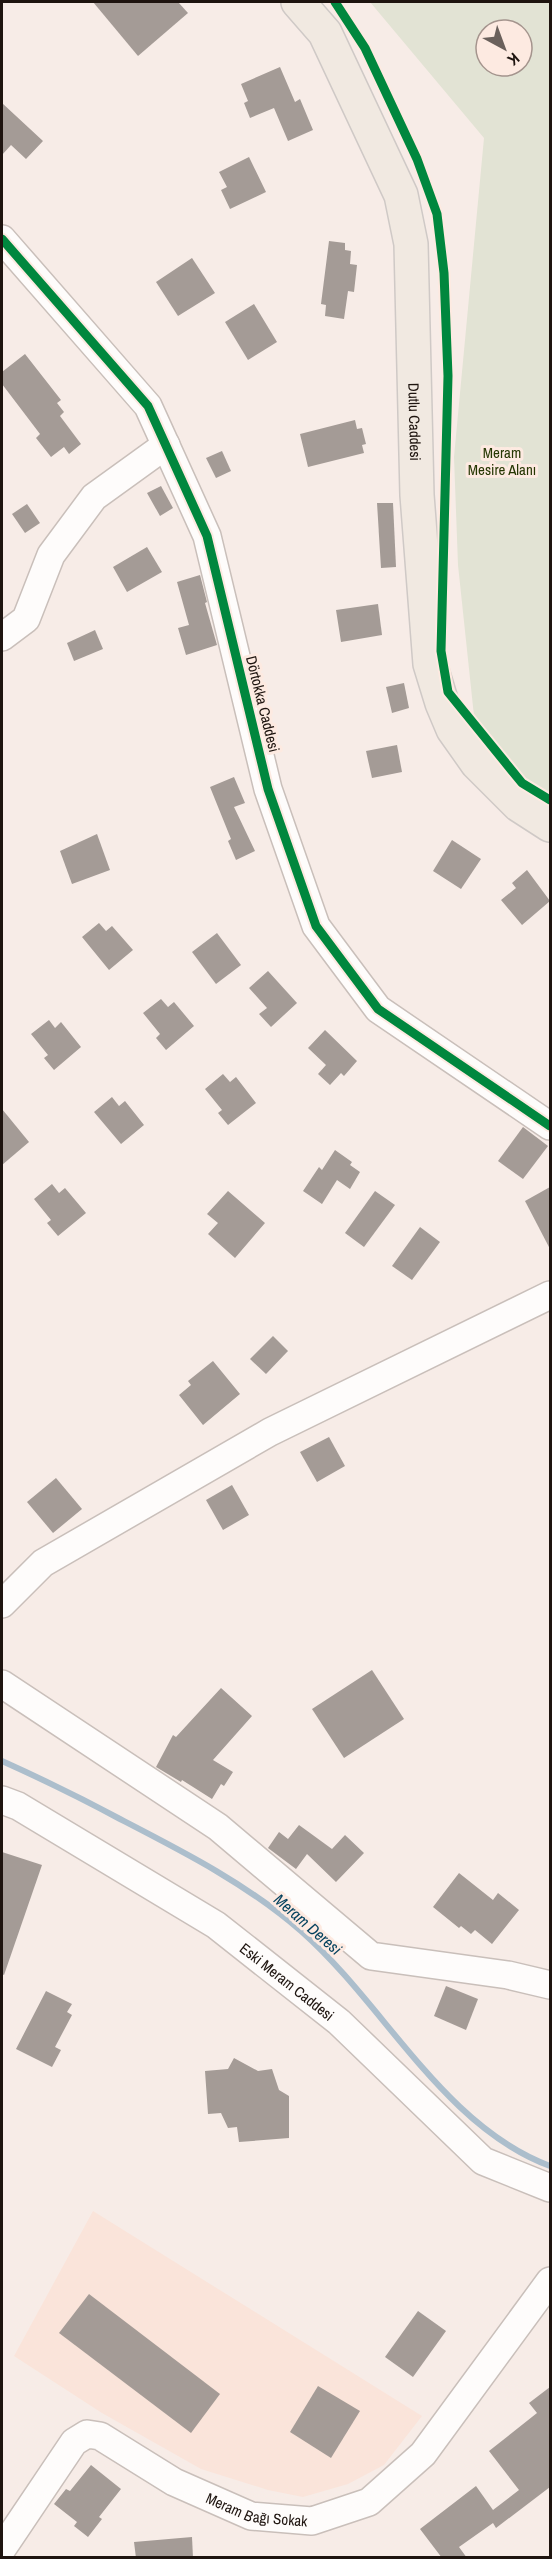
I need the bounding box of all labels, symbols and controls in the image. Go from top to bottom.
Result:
north arrow [474,18,534,78]
text: K [503,48,525,71]
street label: Dutlu Caddesi [404,383,427,461]
park label: Meram Mesire Alanı [468,442,536,480]
street label: Dörtokka Caddesi [241,654,285,754]
water label: Meram Deresi [269,1888,347,1960]
street label: Eski Meram Caddesi [236,1937,339,2025]
street label: Meram Bağı Sokak [203,2487,309,2531]

